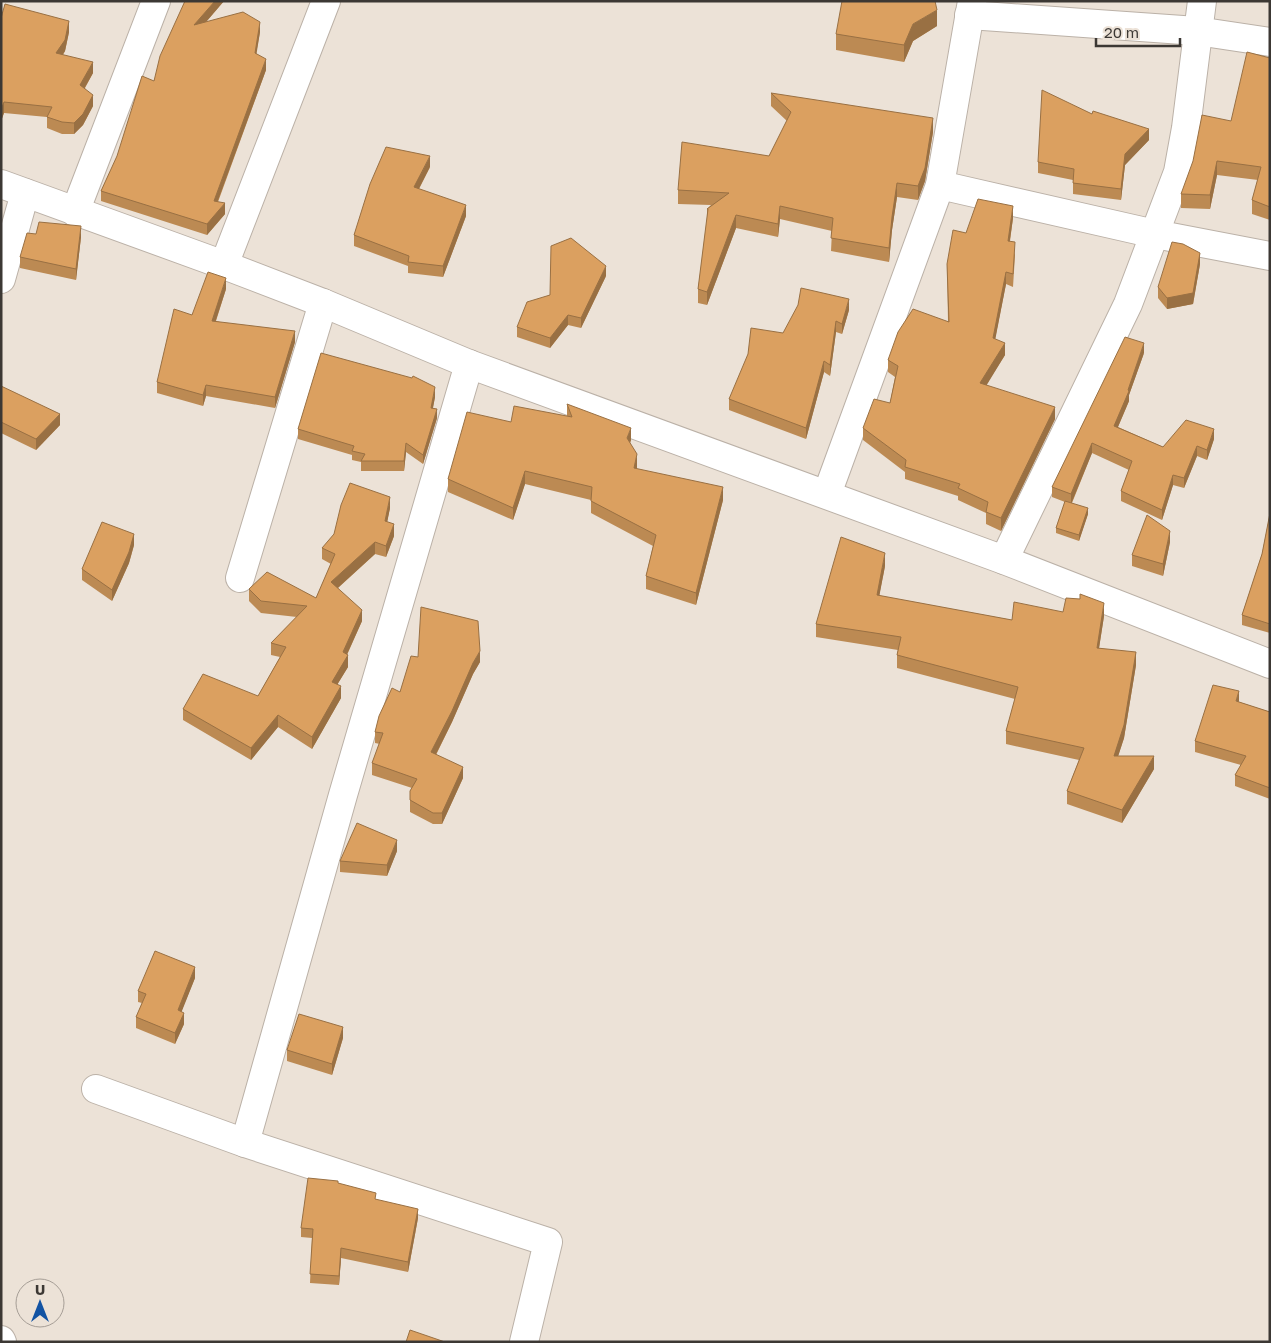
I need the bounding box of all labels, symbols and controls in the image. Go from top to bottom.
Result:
scale bar [1096,15,1180,47]
text: 20 m [1104,23,1139,41]
north arrow [15,1278,65,1328]
text: U [35,1281,45,1298]

